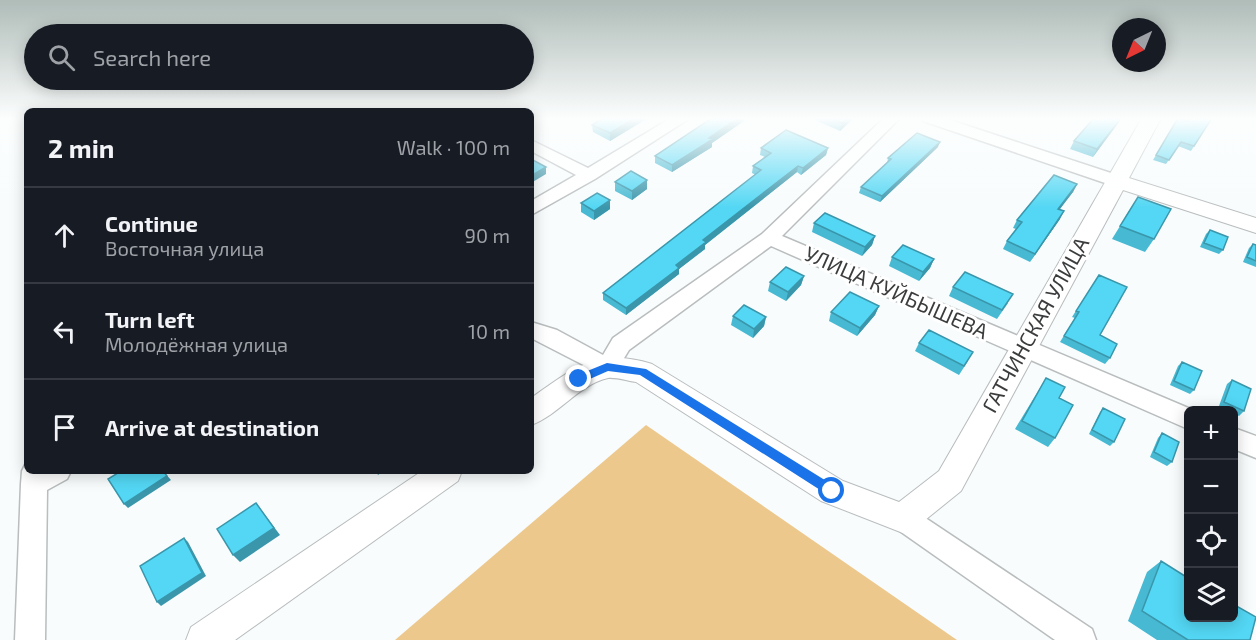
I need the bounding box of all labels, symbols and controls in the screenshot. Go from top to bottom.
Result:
north arrow [1112,18,1166,72]
search box [24,24,534,90]
icon: search [45,41,78,74]
text: Search here [93,44,211,70]
text: 2 min [48,132,114,163]
text: Walk · 100 m [397,135,510,159]
text: Continue [105,210,198,236]
icon: ahead [48,219,81,252]
text: 90 m [465,223,510,247]
street label: ГАТЧИНСКАЯ УЛИЦА [976,232,1093,416]
text: Восточная улица [105,236,264,260]
street label: УЛИЦА КУЙБЫШЕВА [801,240,992,343]
text: Turn left [105,306,194,332]
icon: left [48,315,81,348]
text: 10 m [468,319,510,343]
text: Молодёжная улица [105,332,288,356]
route end [565,365,591,391]
map controls [1184,406,1238,622]
button: + [1184,406,1238,460]
icon: arrive [48,411,81,444]
text: Arrive at destination [105,414,319,440]
button: − [1184,460,1238,514]
route start [818,477,844,503]
button: locate [1184,514,1238,568]
button: layers [1184,568,1238,622]

